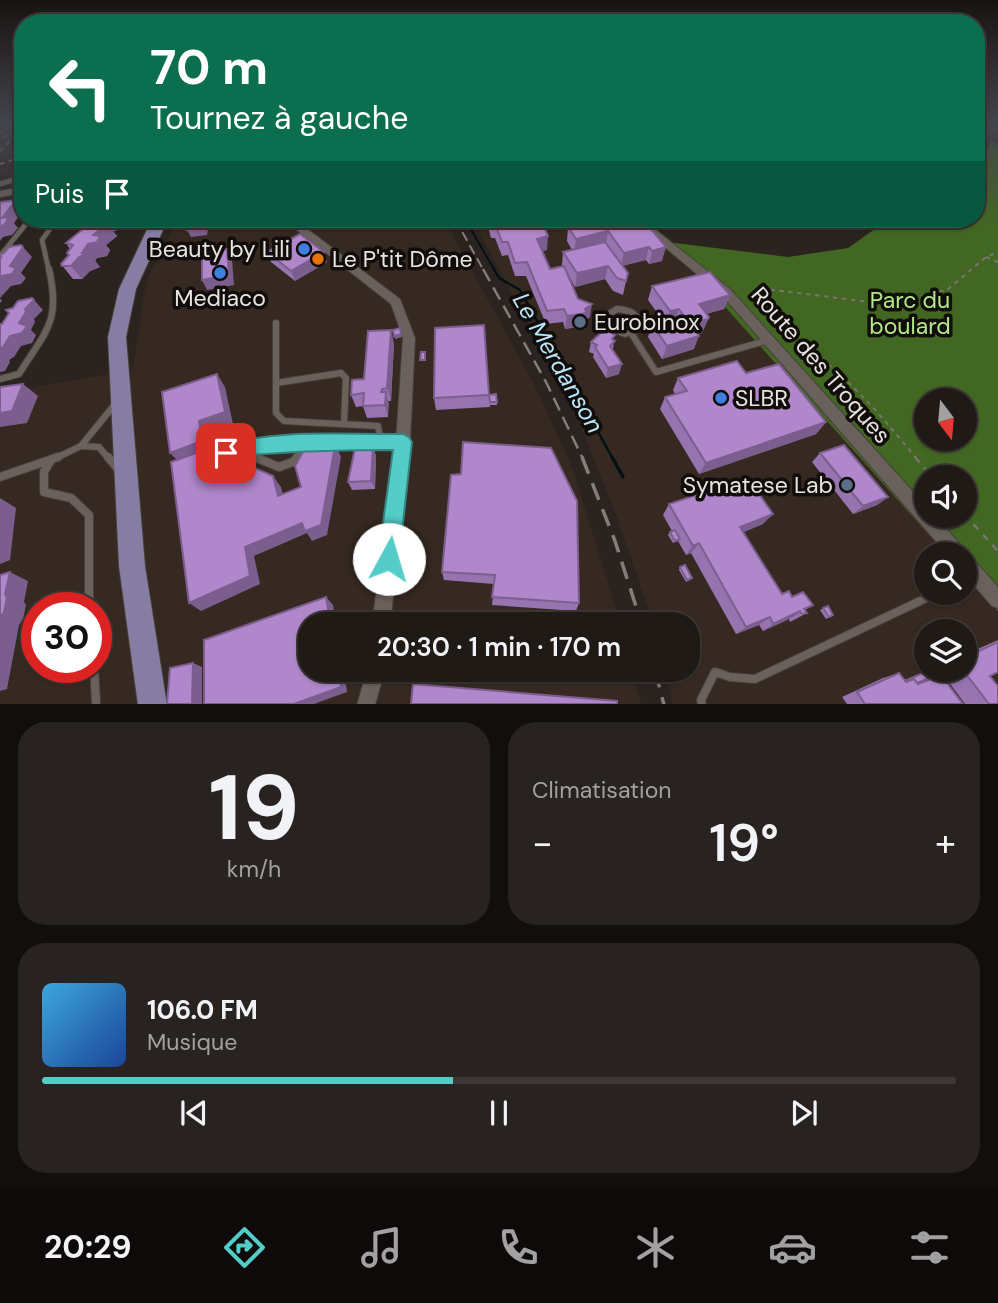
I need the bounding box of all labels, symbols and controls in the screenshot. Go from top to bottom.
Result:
text: 70 m [150,35,268,99]
icon: left [35,42,126,133]
text: Tournez à gauche [150,97,408,139]
icon: arrive [98,175,136,213]
text: Puis [35,177,84,211]
place label: Beauty by Lili [149,234,290,264]
marker: Beauty by Lili [296,241,312,257]
place label: Le P'tit Dôme [332,244,473,274]
marker: Le P'tit Dôme [310,251,326,267]
marker: Mediaco [212,265,228,281]
street label: Route des Troques [745,280,897,450]
place label: Mediaco [174,283,266,313]
park label: Parc du boulard [869,285,951,341]
water label: Le Merdanson [506,287,611,438]
place label: Eurobinox [594,307,700,337]
marker: Eurobinox [572,314,588,330]
place label: SLBR [735,383,788,413]
north arrow [914,388,976,452]
map controls [914,388,977,682]
marker: SLBR [713,390,729,406]
pin [196,423,256,483]
icon: arrive [207,434,245,472]
button: sound [914,465,977,528]
place label: Symatese Lab [683,470,833,500]
marker: Symatese Lab [839,477,855,493]
position arrow [352,522,426,596]
button: search [914,542,977,605]
speed limit sign: 30 [21,592,112,683]
button: layers [914,619,977,682]
text: 20:30 · 1 min · 170 m [377,630,621,664]
text: 19 [209,749,299,867]
text: Climatisation [532,775,671,805]
text: 19° [709,809,779,877]
text: − [532,818,553,868]
text: + [935,818,956,868]
text: km/h [227,854,281,884]
text: 106.0 FM [147,993,258,1027]
text: Musique [147,1027,237,1057]
icon: previous [175,1094,213,1132]
icon: pause [480,1094,518,1132]
icon: next [785,1094,823,1132]
icon: directions [220,1223,269,1272]
icon: music [357,1223,406,1272]
icon: phone [494,1223,543,1272]
icon: climate [631,1223,680,1272]
icon: car [768,1223,817,1272]
icon: filters [905,1223,954,1272]
text: 20:29 [44,1226,132,1268]

